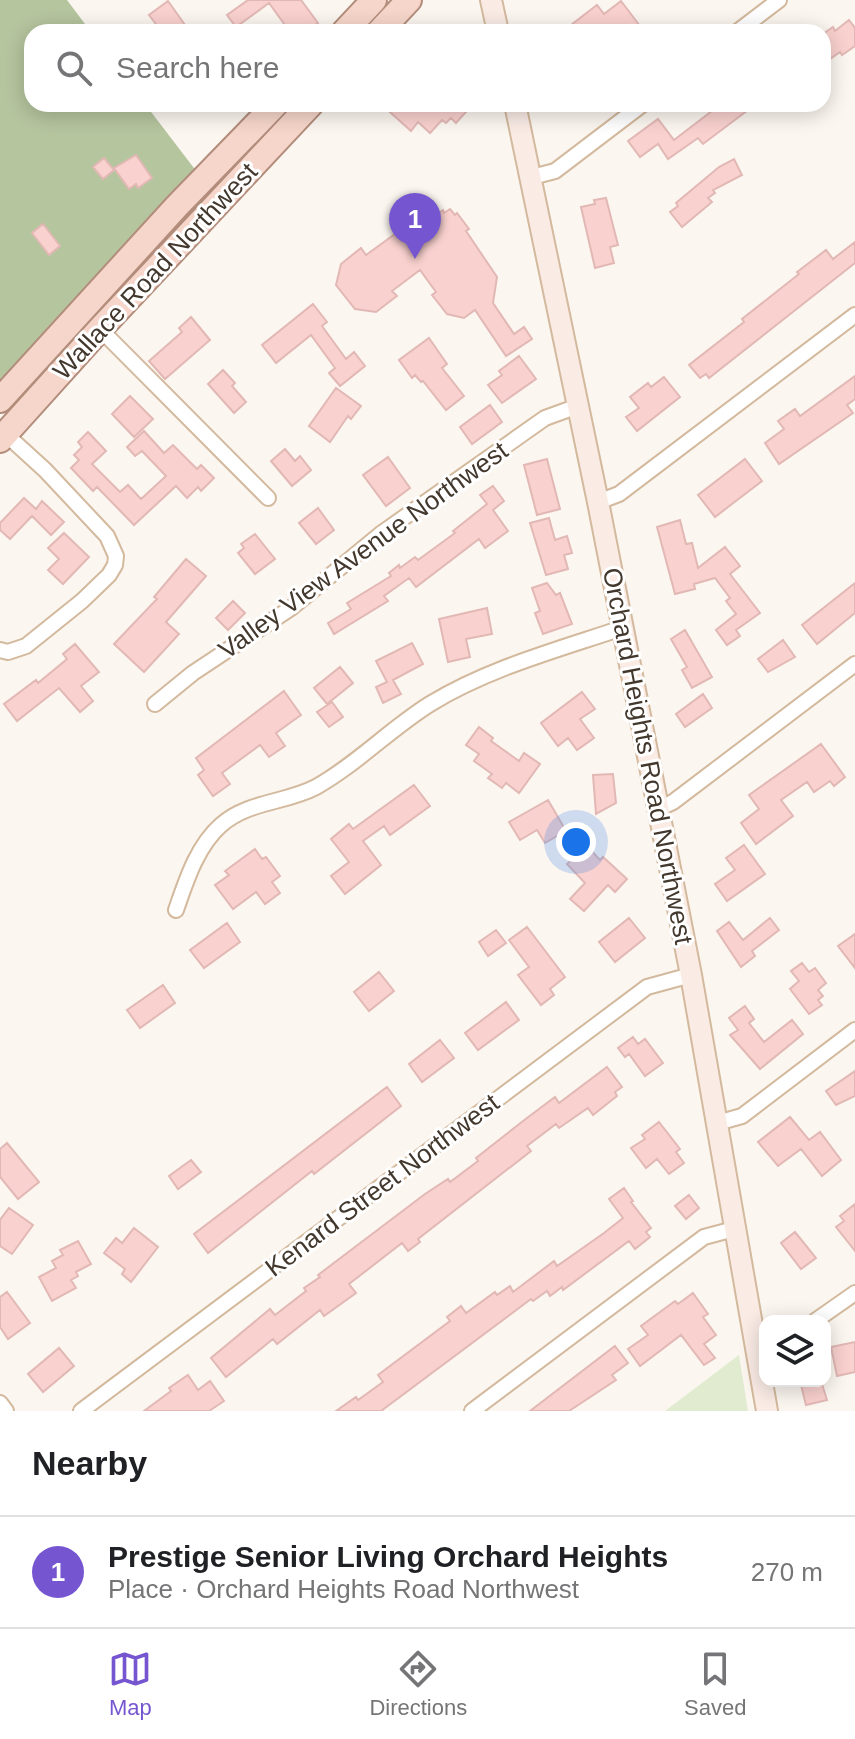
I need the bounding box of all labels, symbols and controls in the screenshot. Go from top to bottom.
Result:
search box [24,24,831,112]
icon: search [52,46,96,90]
text: Search here [116,51,279,84]
street label: Wallace Road Northwest [47,156,264,386]
pin: 1 [389,193,441,259]
street label: Valley View Avenue Northwest [213,435,514,665]
street label: Orchard Heights Road Northwest [597,565,699,948]
your location [556,822,596,862]
street label: Kenard Street Northwest [259,1087,505,1283]
map controls [759,1315,831,1387]
button: layers [759,1315,831,1387]
text: Nearby [32,1444,147,1482]
text: Prestige Senior Living Orchard Heights [108,1540,668,1573]
text: 1 [51,1557,65,1587]
text: 270 m [751,1557,823,1587]
text: Place · Orchard Heights Road Northwest [108,1574,579,1604]
tab: Map [108,1647,152,1721]
tab: Directions [369,1647,467,1721]
tab: Saved [684,1647,747,1721]

